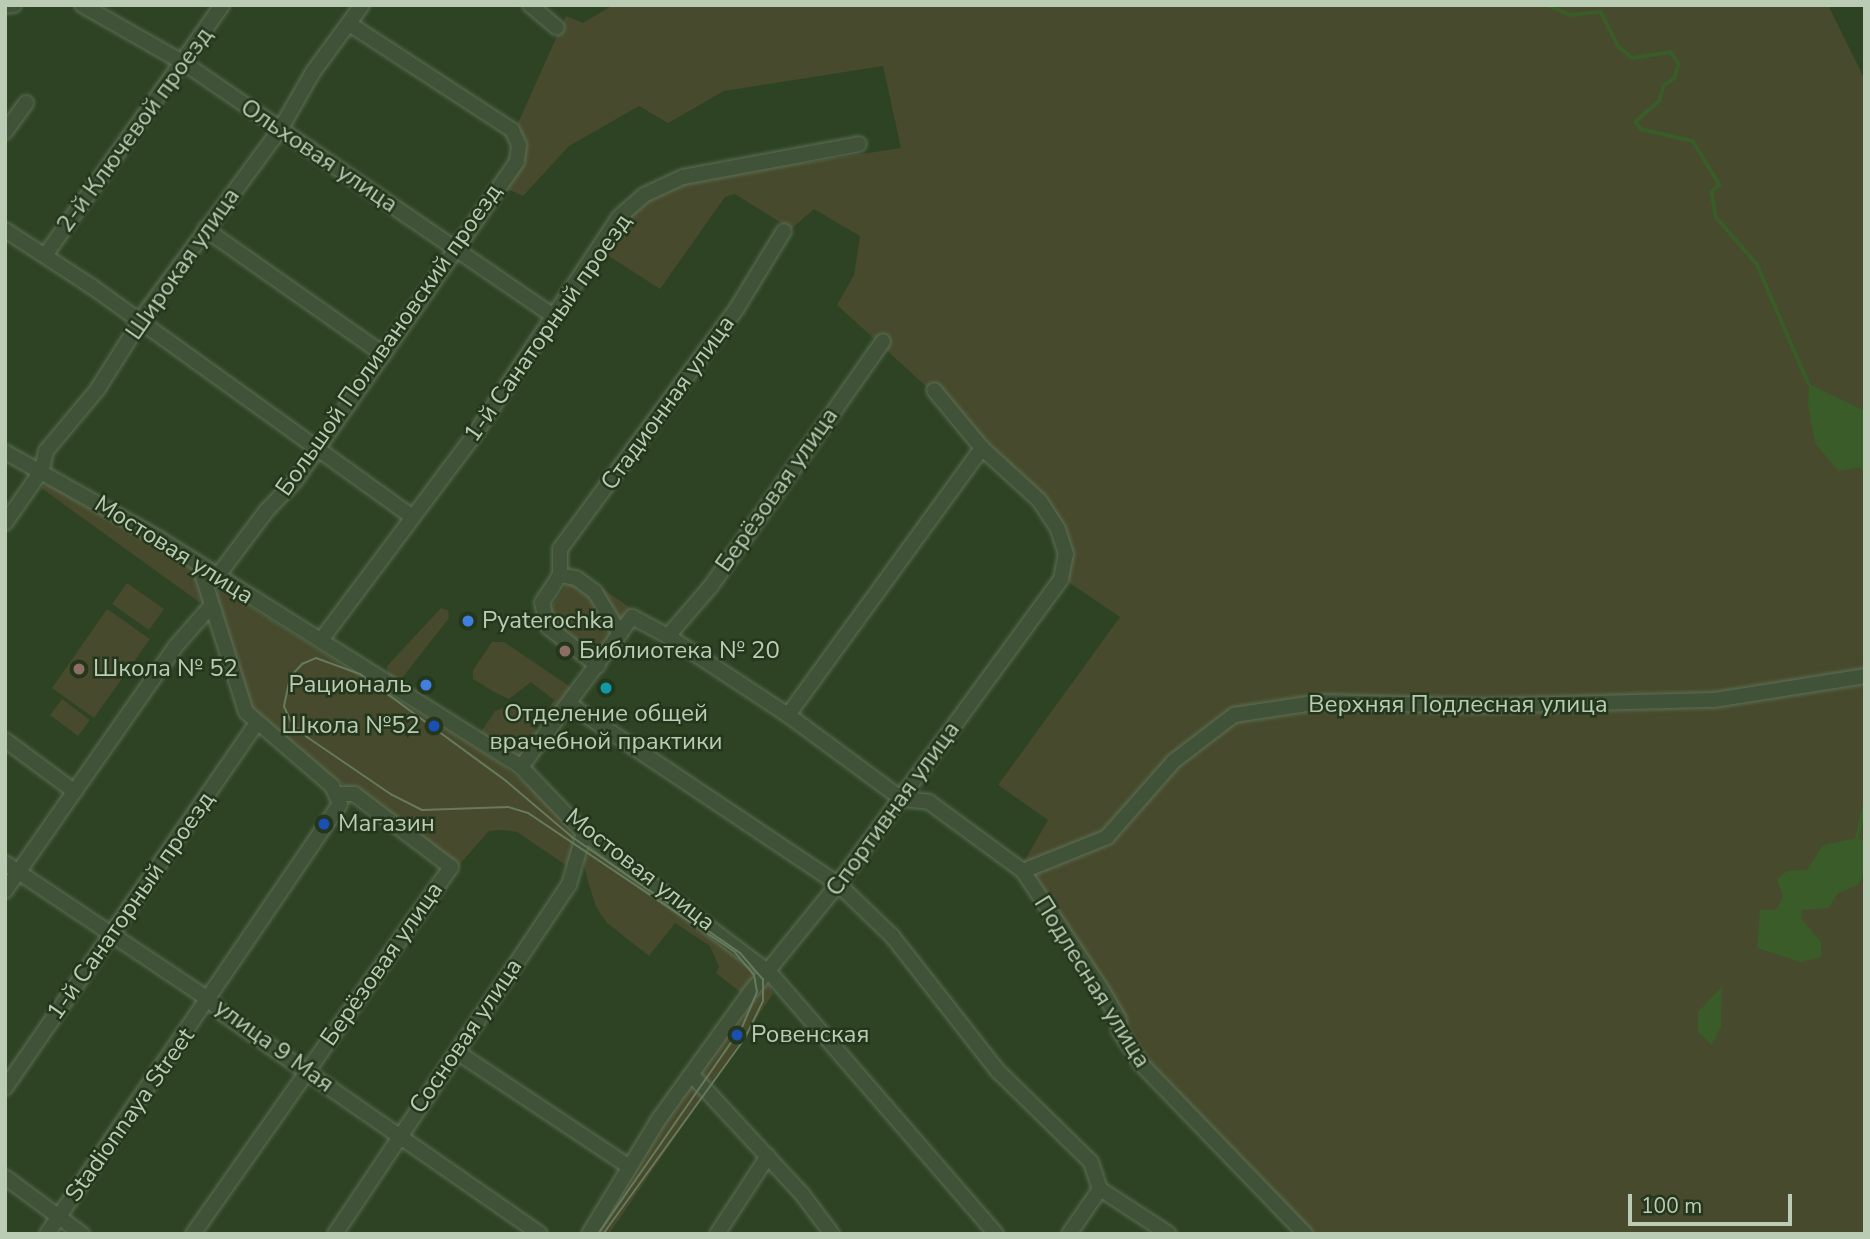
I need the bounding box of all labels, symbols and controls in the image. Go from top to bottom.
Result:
street label: 2-й Ключевой проезд [51,22,219,238]
street label: Ольховая улица [235,93,403,219]
street label: Большой Поливановский проезд [270,178,508,502]
street label: Широкая улица [120,183,246,345]
street label: 1-й Санаторный проезд [458,208,638,448]
street label: Стадионная улица [595,310,741,496]
street label: Берёзовая улица [710,402,844,578]
street label: Мостовая улица [89,490,259,610]
place label: Pyaterochka [482,607,614,635]
marker: Pyaterochka [460,613,476,629]
place label: Библиотека № 20 [579,637,780,665]
marker: Библиотека № 20 [557,643,573,659]
place label: Школа № 52 [93,655,238,683]
marker: Школа № 52 [71,661,87,677]
place label: Рациональ [289,671,412,699]
marker: Рациональ [418,677,434,693]
marker: Отделение общей врачебной практики [598,680,614,696]
street label: Верхняя Подлесная улица [1308,691,1608,719]
place label: Отделение общей врачебной практики [489,700,723,756]
place label: Школа №52 [281,712,420,740]
street label: Спортивная улица [820,716,966,902]
marker: Школа №52 [426,718,442,734]
street label: 1-й Санаторный проезд [41,786,221,1026]
street label: Мостовая улица [560,803,720,937]
place label: Магазин [338,810,435,838]
marker: Магазин [316,816,332,832]
street label: Берёзовая улица [315,876,449,1052]
street label: Подлесная улица [1028,891,1156,1073]
street label: Сосновая улица [404,953,528,1119]
street label: улица 9 Мая [209,993,339,1099]
place label: Ровенская [751,1021,869,1049]
street label: Stadionnaya Street [59,1023,201,1207]
marker: Ровенская [729,1027,745,1043]
scale bar [1632,1180,1797,1224]
text: 100 m [1641,1192,1702,1220]

